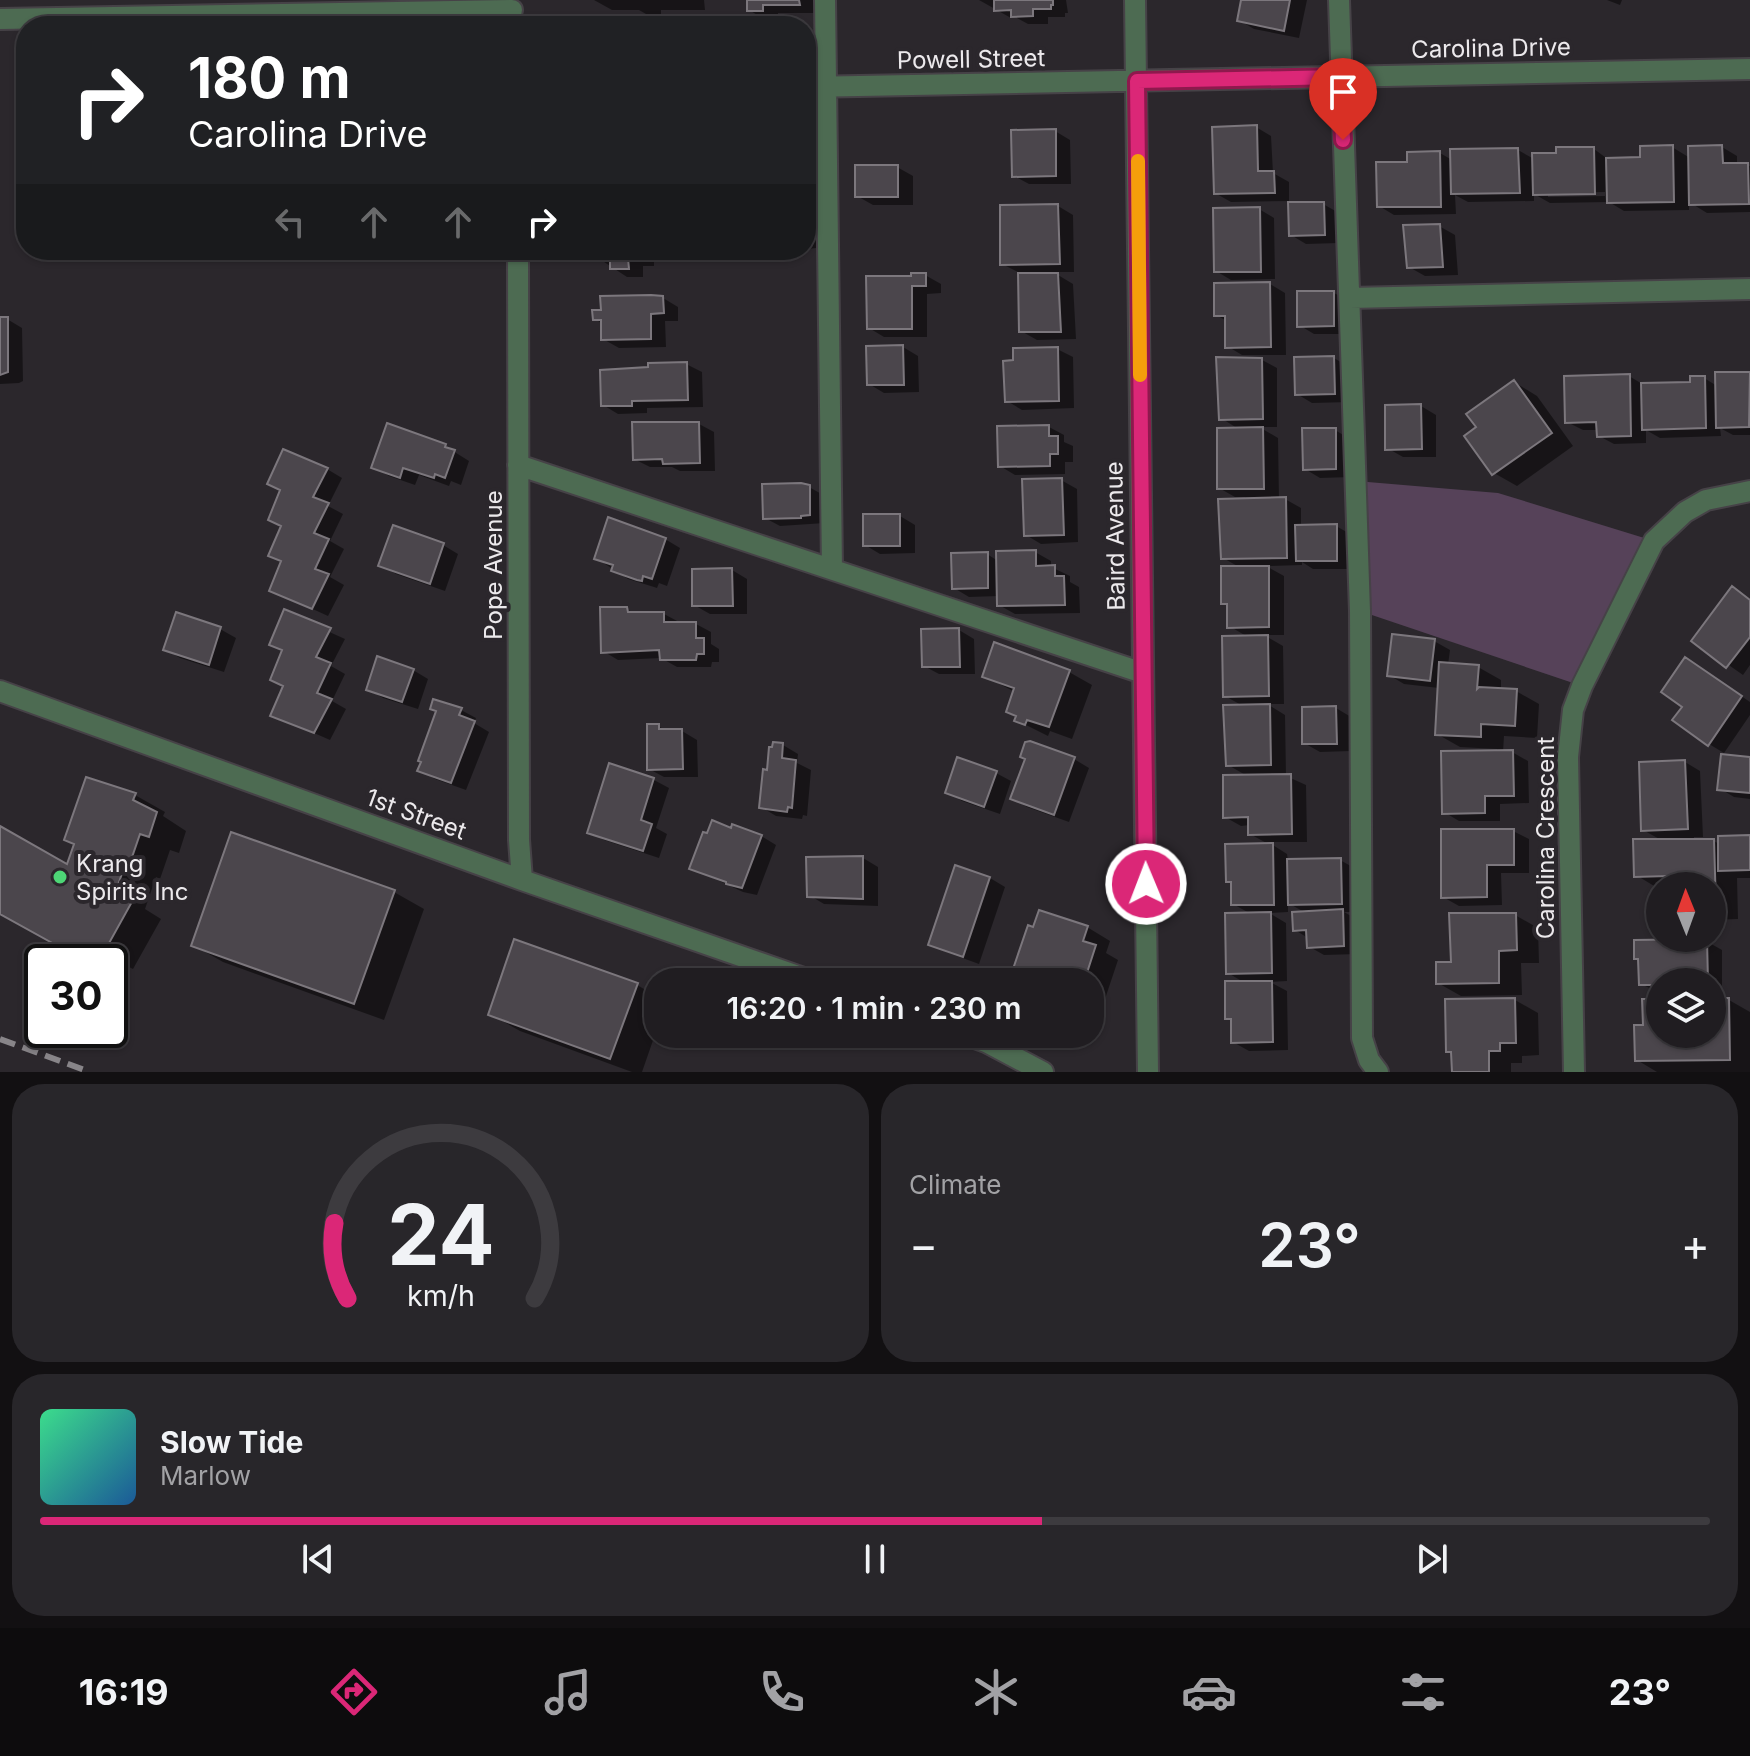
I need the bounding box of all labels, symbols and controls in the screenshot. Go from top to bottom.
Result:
street label: Carolina Drive [1411,32,1571,64]
street label: Powell Street [897,43,1046,75]
text: 180 m [188,44,351,112]
icon: right [56,48,160,152]
pin [1309,58,1377,140]
icon: arrive [1321,70,1365,114]
text: Carolina Drive [188,112,427,156]
icon: left [268,200,312,244]
icon: ahead [352,200,396,244]
icon: ahead [436,200,480,244]
icon: right [520,200,564,244]
street label: Baird Avenue [1099,461,1131,611]
street label: Pope Avenue [479,490,508,640]
street label: Carolina Crescent [1531,737,1560,939]
street label: 1st Street [362,782,470,846]
position arrow [1104,842,1188,926]
place label: Krang Spirits Inc [76,849,189,906]
marker: Krang Spirits Inc [51,868,69,886]
north arrow [1646,872,1726,952]
map controls [1646,872,1726,1048]
speed limit sign: 30 [24,944,128,1048]
button: layers [1646,968,1726,1048]
text: 16:20 · 1 min · 230 m [727,990,1021,1026]
text: Climate [909,1169,1001,1200]
text: 24 [387,1184,494,1285]
text: 23° [1258,1209,1361,1281]
text: − [909,1218,938,1272]
text: + [1681,1218,1710,1272]
text: km/h [407,1278,474,1313]
text: Slow Tide [160,1424,303,1460]
text: Marlow [160,1460,251,1491]
icon: previous [296,1537,340,1581]
icon: pause [853,1537,897,1581]
icon: next [1410,1537,1454,1581]
icon: directions [326,1664,382,1720]
icon: music [540,1664,596,1720]
icon: phone [754,1664,810,1720]
icon: climate [968,1664,1024,1720]
icon: car [1181,1664,1237,1720]
icon: filters [1395,1664,1451,1720]
text: 16:19 [79,1670,169,1714]
text: 23° [1609,1670,1671,1714]

